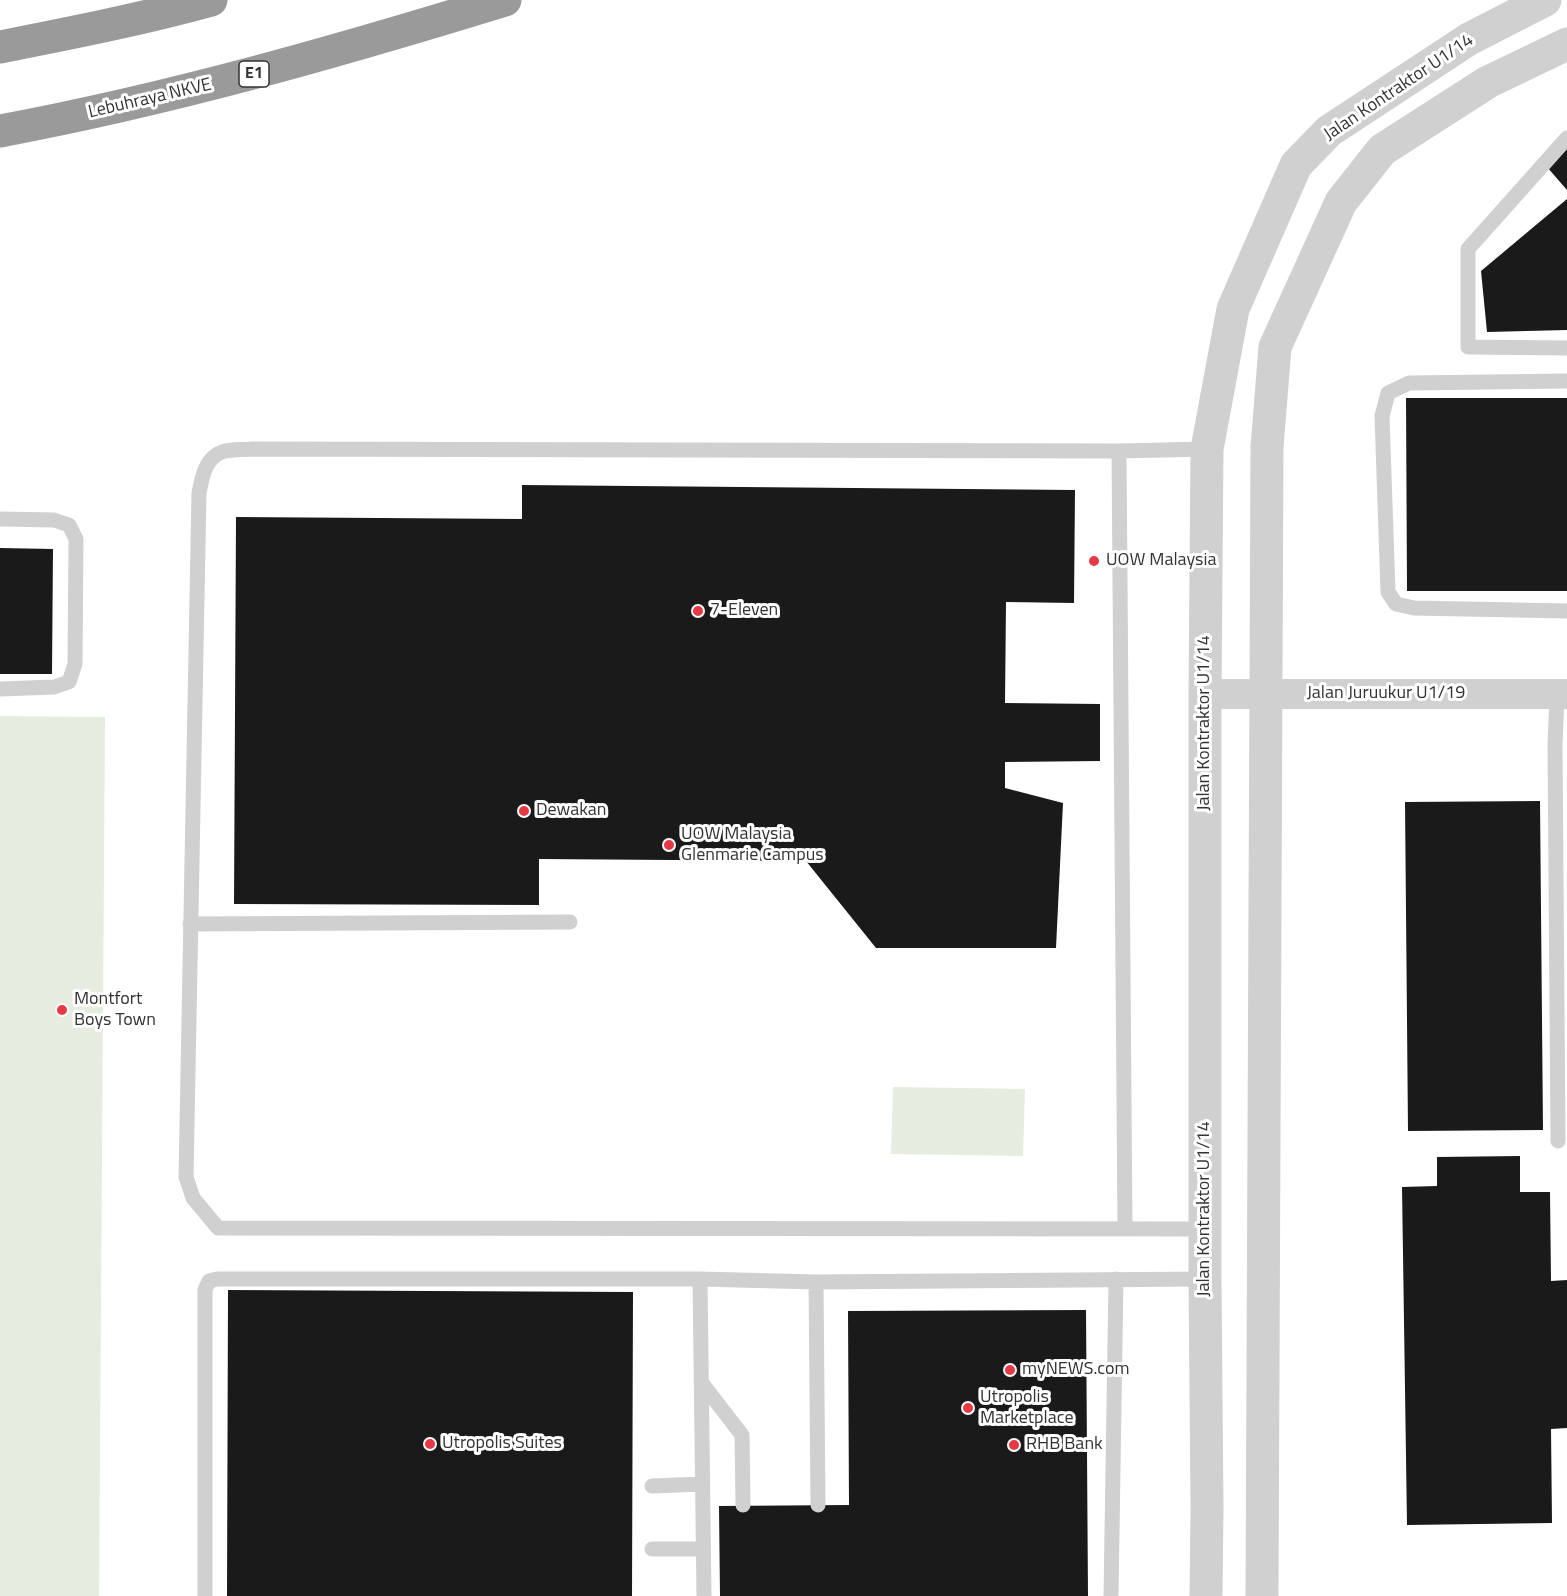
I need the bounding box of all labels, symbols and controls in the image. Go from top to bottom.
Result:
street label: Jalan Kontraktor U1/14 [1320,30,1478,146]
road number: E1 [239,61,269,87]
street label: Lebuhraya NKVE [86,74,214,124]
place label: UOW Malaysia [1106,550,1216,572]
marker: UOW Malaysia [1087,554,1101,568]
place label: 7-Eleven [710,600,778,622]
marker: 7-Eleven [691,604,705,618]
street label: Jalan Kontraktor U1/14 [1194,635,1216,811]
street label: Jalan Juruukur U1/19 [1307,683,1465,705]
place label: Dewakan [536,800,607,822]
marker: Dewakan [517,804,531,818]
place label: UOW Malaysia Glenmarie Campus [681,824,824,866]
marker: UOW Malaysia Glenmarie Campus [662,838,676,852]
place label: Montfort Boys Town [74,989,156,1032]
marker: Montfort Boys Town [55,1003,69,1017]
street label: Jalan Kontraktor U1/14 [1194,1121,1216,1297]
place label: myNEWS.com [1022,1359,1130,1381]
marker: myNEWS.com [1003,1363,1017,1377]
place label: Utropolis Marketplace [980,1387,1074,1430]
marker: Utropolis Marketplace [961,1401,975,1415]
place label: Utropolis Suites [442,1433,562,1455]
place label: RHB Bank [1026,1434,1103,1456]
marker: Utropolis Suites [423,1437,437,1451]
marker: RHB Bank [1007,1438,1021,1452]

